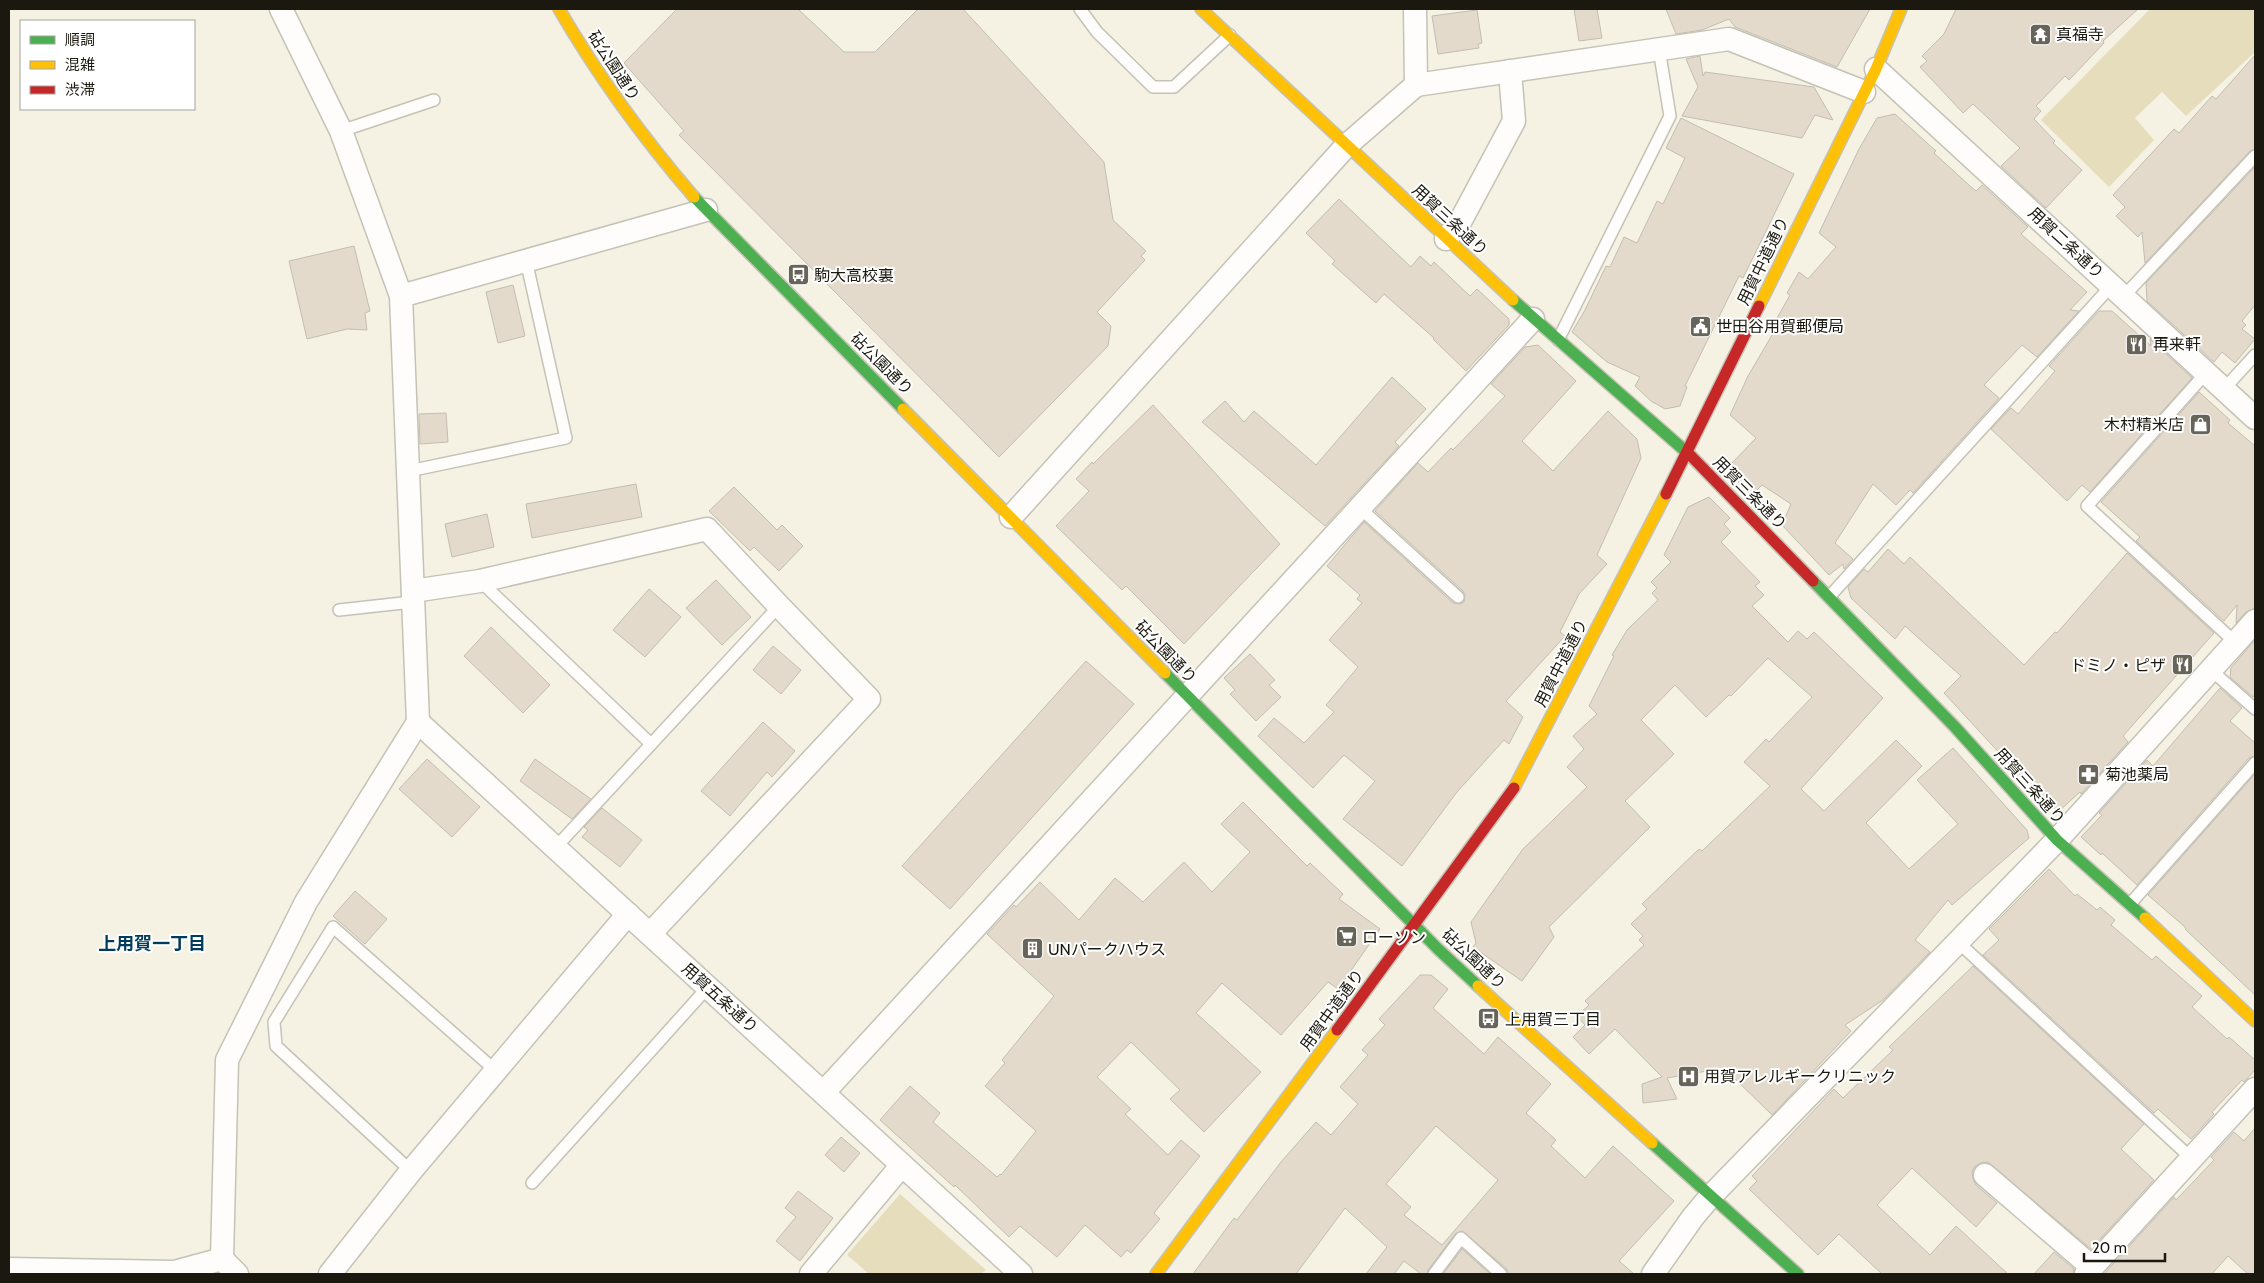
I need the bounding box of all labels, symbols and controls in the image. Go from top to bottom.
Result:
legend [20,20,195,110]
temple icon: 真福寺 [2028,22,2052,46]
place label: 真福寺 [2056,25,2104,44]
street label: 砧公園通り [584,27,644,105]
text: 順調 [65,31,95,49]
text: 混雑 [65,56,95,74]
text: 渋滞 [65,81,95,99]
street label: 用賀三条通り [1408,180,1492,260]
street label: 用賀二条通り [2024,203,2108,283]
street label: 用賀中道通り [1733,214,1793,308]
bus stop icon: 駒大高校裏 [786,263,810,287]
place label: 駒大高校裏 [814,266,894,285]
public building icon: 世田谷用賀郵便局 [1688,314,1712,338]
place label: 世田谷用賀郵便局 [1716,317,1844,336]
street label: 砧公園通り [847,329,917,399]
restaurant icon: 再来軒 [2125,332,2149,356]
place label: 再来軒 [2153,335,2201,354]
shop icon: 木村精米店 [2188,412,2212,436]
place label: 木村精米店 [2104,415,2184,434]
street label: 用賀三条通り [1709,452,1791,534]
street label: 用賀中道通り [1531,616,1591,710]
street label: 砧公園通り [1131,617,1201,687]
restaurant icon: ドミノ・ピザ [2170,653,2194,677]
place label: ドミノ・ピザ [2070,656,2166,675]
street label: 用賀三条通り [1991,744,2069,828]
pharmacy icon: 菊池薬局 [2077,762,2101,786]
place label: 菊池薬局 [2105,765,2169,784]
supermarket icon: ローソン [1334,925,1358,949]
street label: 砧公園通り [1438,925,1510,993]
place label: ローソン [1362,928,1426,947]
district label: 上用賀一丁目 [98,933,206,955]
building icon: UNパークハウス [1020,937,1044,961]
place label: UNパークハウス [1048,940,1166,959]
street label: 用賀五条通り [678,959,762,1037]
street label: 用賀中道通り [1296,966,1368,1054]
bus stop icon: 上用賀三丁目 [1477,1007,1501,1031]
place label: 上用賀三丁目 [1505,1010,1601,1029]
hospital icon: 用賀アレルギークリニック [1676,1064,1700,1088]
place label: 用賀アレルギークリニック [1704,1067,1896,1086]
scale bar [2084,1230,2165,1262]
text: 20 m [2092,1239,2127,1257]

